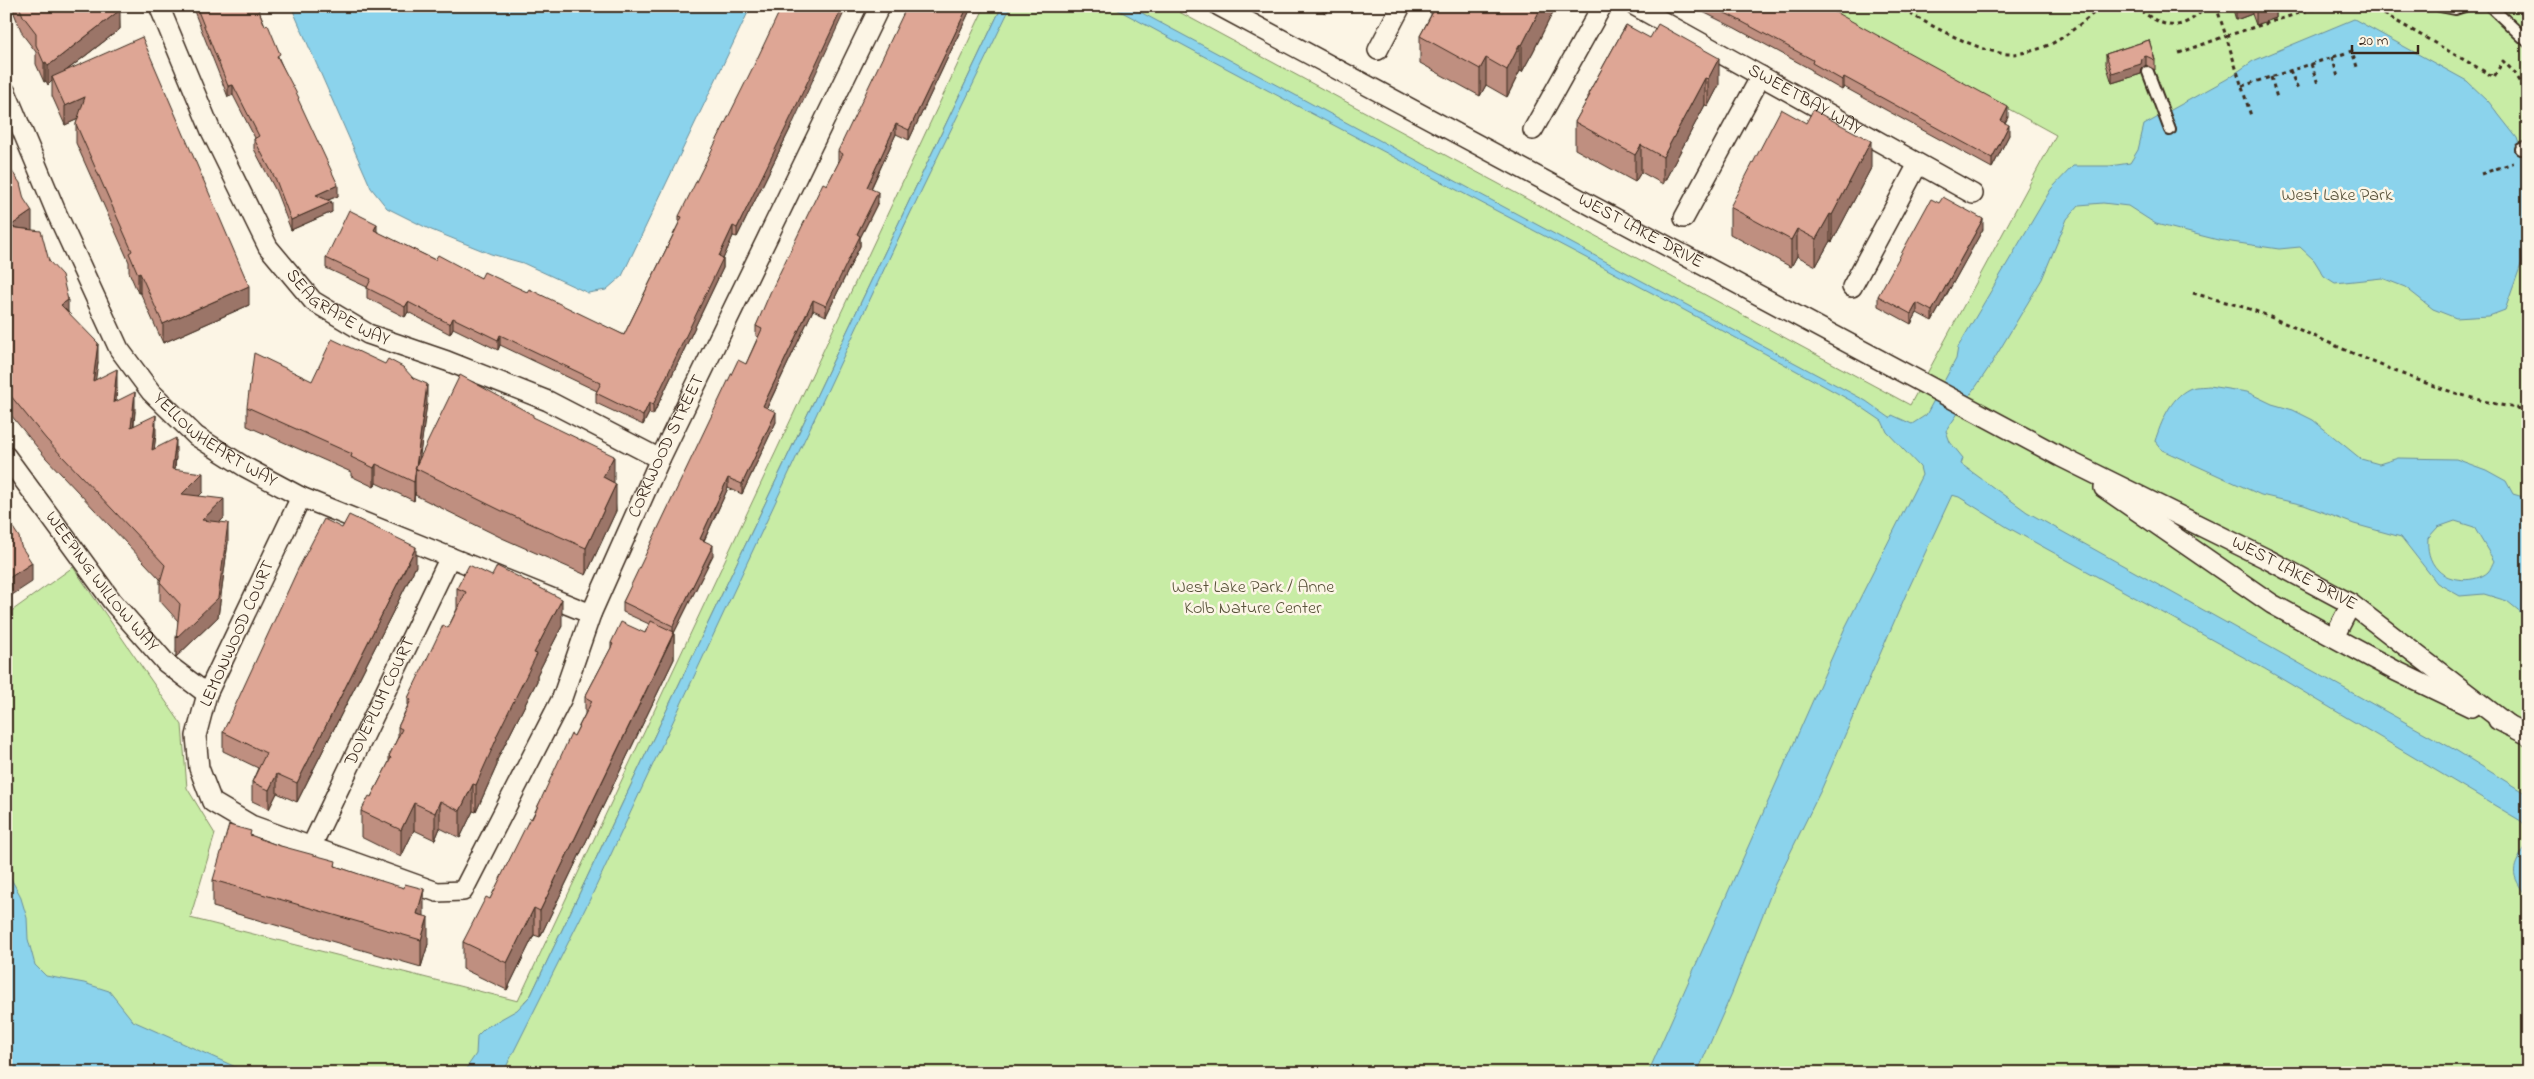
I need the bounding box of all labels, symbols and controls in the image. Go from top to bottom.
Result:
scale bar [2352,22,2418,54]
text: 20 m [2359,30,2389,52]
street label: SWEETBAY WAY [1743,58,1867,143]
park label: West Lake Park [2281,183,2393,209]
street label: WEST LAKE DRIVE [1573,187,1708,276]
street label: SEAGRAPE WAY [279,264,394,354]
street label: CORKWOOD STREET [622,370,712,522]
street label: YELLOWHEART WAY [146,387,282,495]
street label: WEEPING WILLOW WAY [38,506,165,659]
street label: WEST LAKE DRIVE [2227,530,2362,618]
street label: LEMONWOOD COURT [194,557,282,711]
park label: West Lake Park / Anne Kolb Nature Center [1172,575,1335,622]
street label: DOVEPLUM COURT [338,633,423,772]

